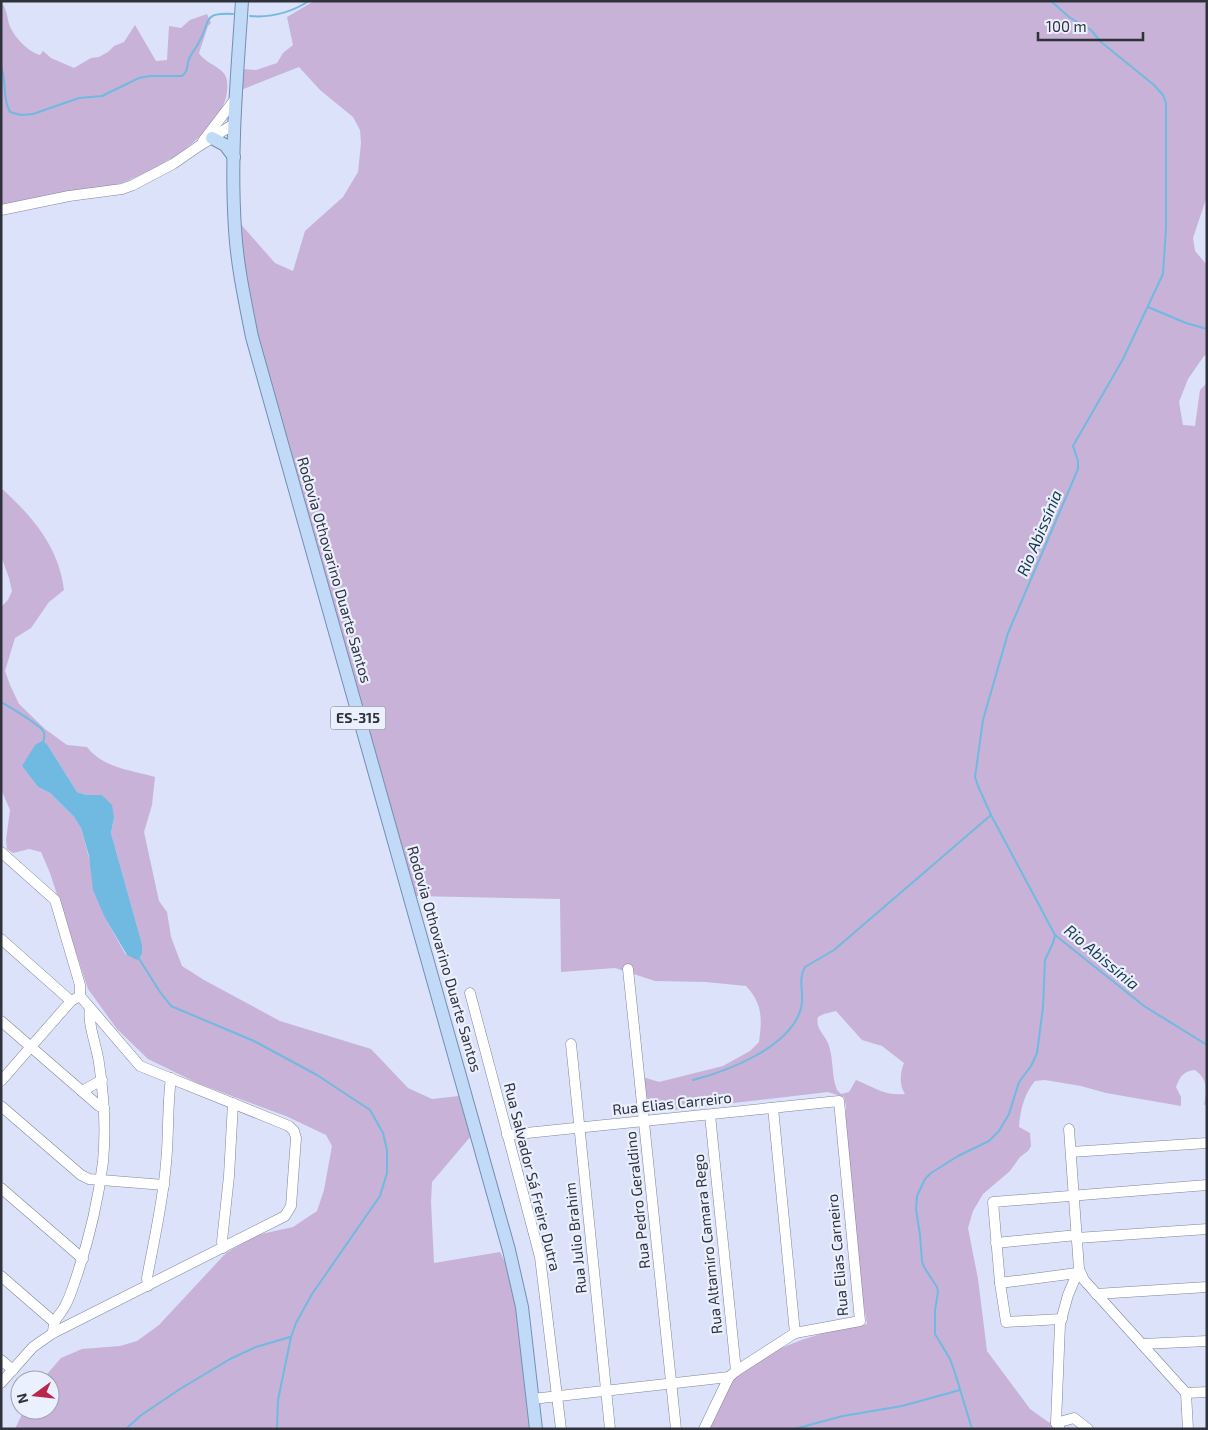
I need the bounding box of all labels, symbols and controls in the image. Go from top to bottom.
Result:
scale bar [1038,10,1143,42]
text: 100 m [1046,17,1087,35]
street label: Rodovia Othovarino Duarte Santos [294,455,376,685]
water label: Rio Abissínia [1012,487,1065,579]
road number: ES-315 [330,706,386,730]
street label: Rodovia Othovarino Duarte Santos [404,844,486,1074]
water label: Rio Abissínia [1061,920,1143,993]
street label: Rua Salvador Sá Freire Dutra [501,1081,565,1273]
street label: Rua Elias Carreiro [611,1088,732,1118]
street label: Rua Pedro Geraldino [621,1130,653,1270]
street label: Rua Altamiro Camara Rego [689,1153,725,1335]
street label: Rua Julio Brahim [560,1182,590,1295]
street label: Rua Elias Carneiro [823,1193,851,1317]
north arrow [10,1370,60,1420]
text: N [12,1391,31,1406]

